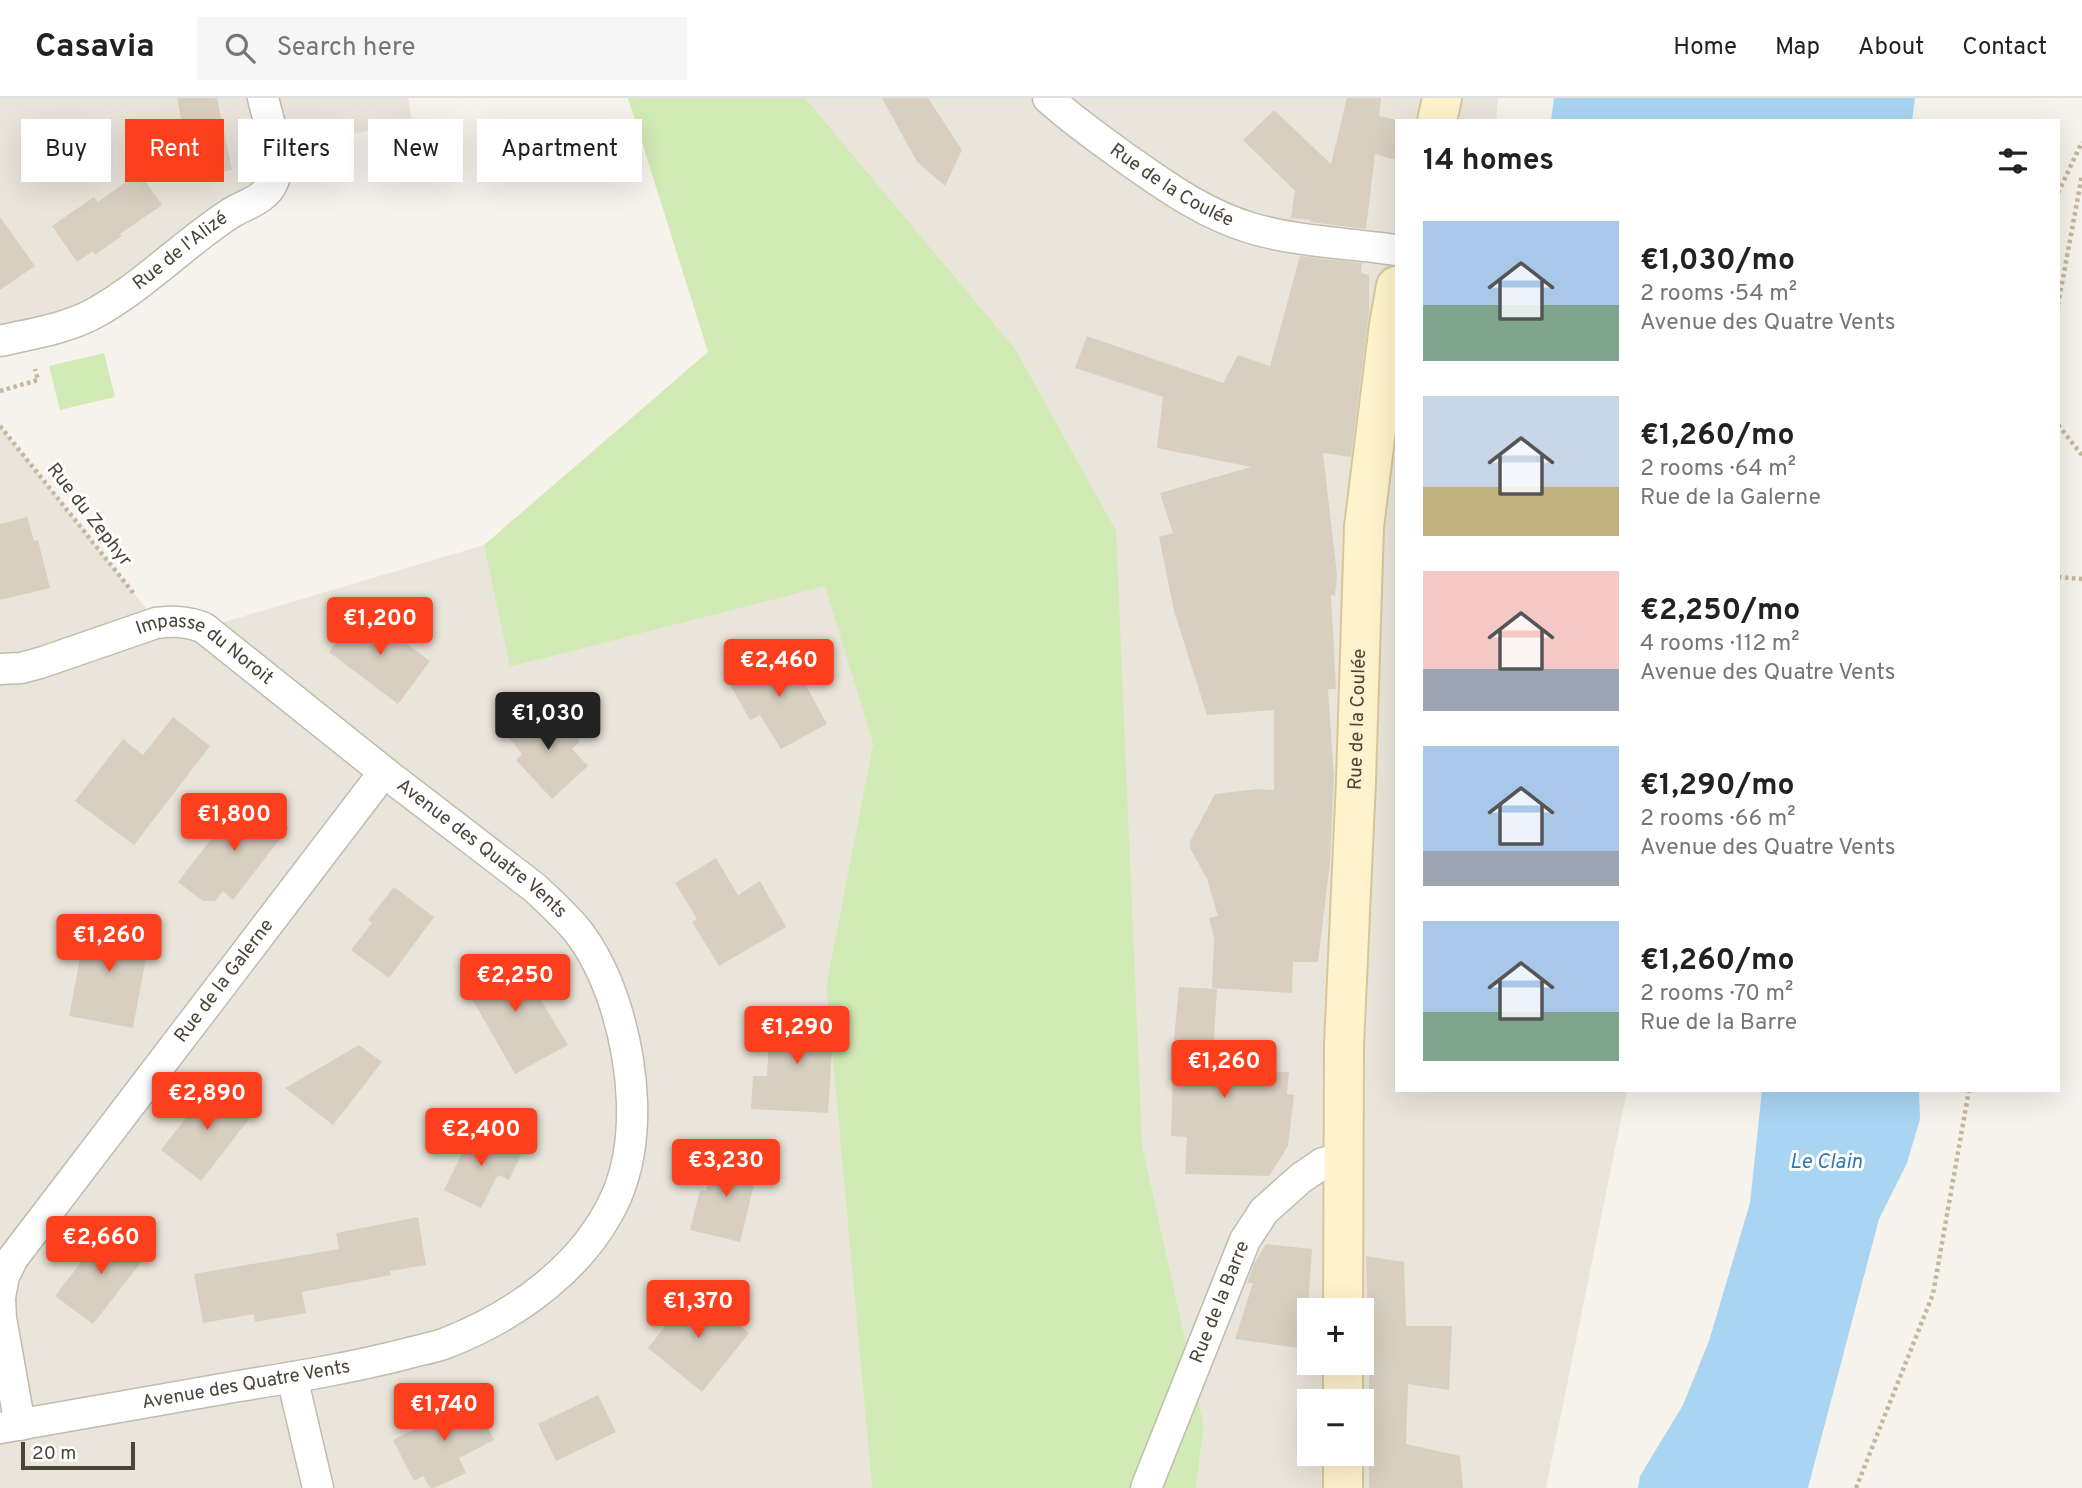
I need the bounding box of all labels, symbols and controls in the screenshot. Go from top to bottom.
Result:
search box [197,17,687,80]
text: Casavia [35,27,155,69]
icon: search [221,29,259,67]
text: Search here [277,32,416,65]
text: Home [1673,33,1737,63]
text: Map [1775,33,1820,63]
text: About [1858,33,1924,63]
text: Contact [1962,33,2047,63]
chip: Buy [21,119,111,182]
chip: Rent [125,119,224,182]
chip: Filters [238,119,354,182]
chip: New [368,119,463,182]
chip: Apartment [477,119,642,182]
street label: Rue de la Coulée [1105,138,1237,233]
icon: filters [1994,142,2032,180]
text: 14 homes [1423,143,1554,180]
street label: Rue de l'Alizé [128,206,233,296]
text: €1,030/mo [1640,243,1795,280]
icon: home [1479,249,1563,333]
text: 2 rooms · 54 m² [1640,280,1797,309]
text: Avenue des Quatre Vents [1640,309,1896,338]
text: €1,260/mo [1640,418,1794,455]
icon: home [1479,424,1563,508]
text: 2 rooms · 64 m² [1640,455,1796,484]
street label: Rue du Zephyr [41,458,137,572]
text: Rue de la Galerne [1640,484,1821,513]
text: €2,250/mo [1640,593,1800,630]
pin: €1,200 [323,598,437,657]
icon: home [1479,599,1563,683]
text: €1,200 [343,605,417,634]
street label: Impasse du Noroit [133,610,278,690]
text: 4 rooms · 112 m² [1640,630,1800,659]
pin: €2,460 [722,640,836,699]
text: €2,460 [740,647,818,676]
street label: Rue de la Coulée [1344,648,1372,791]
text: Avenue des Quatre Vents [1640,659,1896,688]
pin: €1,030 [491,692,605,752]
text: €1,030 [511,700,585,729]
text: €1,290/mo [1640,768,1795,805]
street label: Avenue des Quatre Vents [391,774,572,924]
icon: home [1479,774,1563,858]
pin: €1,800 [177,794,291,853]
text: €1,800 [197,801,271,830]
text: 2 rooms · 66 m² [1640,805,1796,834]
text: Avenue des Quatre Vents [1640,834,1896,863]
pin: €1,260 [52,914,166,974]
street label: Rue de la Galerne [170,914,279,1048]
text: €1,260 [72,922,146,951]
text: €1,260/mo [1640,943,1794,980]
icon: home [1479,949,1563,1033]
pin: €2,250 [458,954,572,1014]
text: €2,250 [476,962,554,991]
text: 2 rooms · 70 m² [1640,980,1793,1009]
pin: €1,290 [740,1006,854,1066]
text: Rue de la Barre [1640,1009,1797,1038]
text: €1,290 [760,1014,834,1043]
pin: €1,260 [1167,1040,1281,1100]
text: €1,260 [1187,1048,1261,1077]
pin: €2,890 [150,1072,264,1132]
text: €2,890 [168,1080,246,1109]
pin: €2,400 [424,1108,538,1168]
text: €2,400 [441,1116,521,1145]
pin: €3,230 [669,1140,783,1199]
text: €3,230 [688,1147,764,1176]
water label: Le Clain [1790,1149,1863,1176]
pin: €2,660 [44,1216,158,1276]
text: €2,660 [62,1224,140,1253]
street label: Rue de la Barre [1185,1238,1255,1367]
pin: €1,370 [641,1280,755,1340]
text: €1,370 [663,1288,733,1317]
map controls [1297,1298,1374,1466]
button: + [1297,1298,1374,1375]
street label: Avenue des Quatre Vents [140,1355,352,1415]
pin: €1,740 [387,1384,501,1443]
button: − [1297,1389,1374,1466]
text: €1,740 [410,1391,478,1420]
scale bar [21,1439,135,1471]
text: 20 m [32,1442,76,1466]

